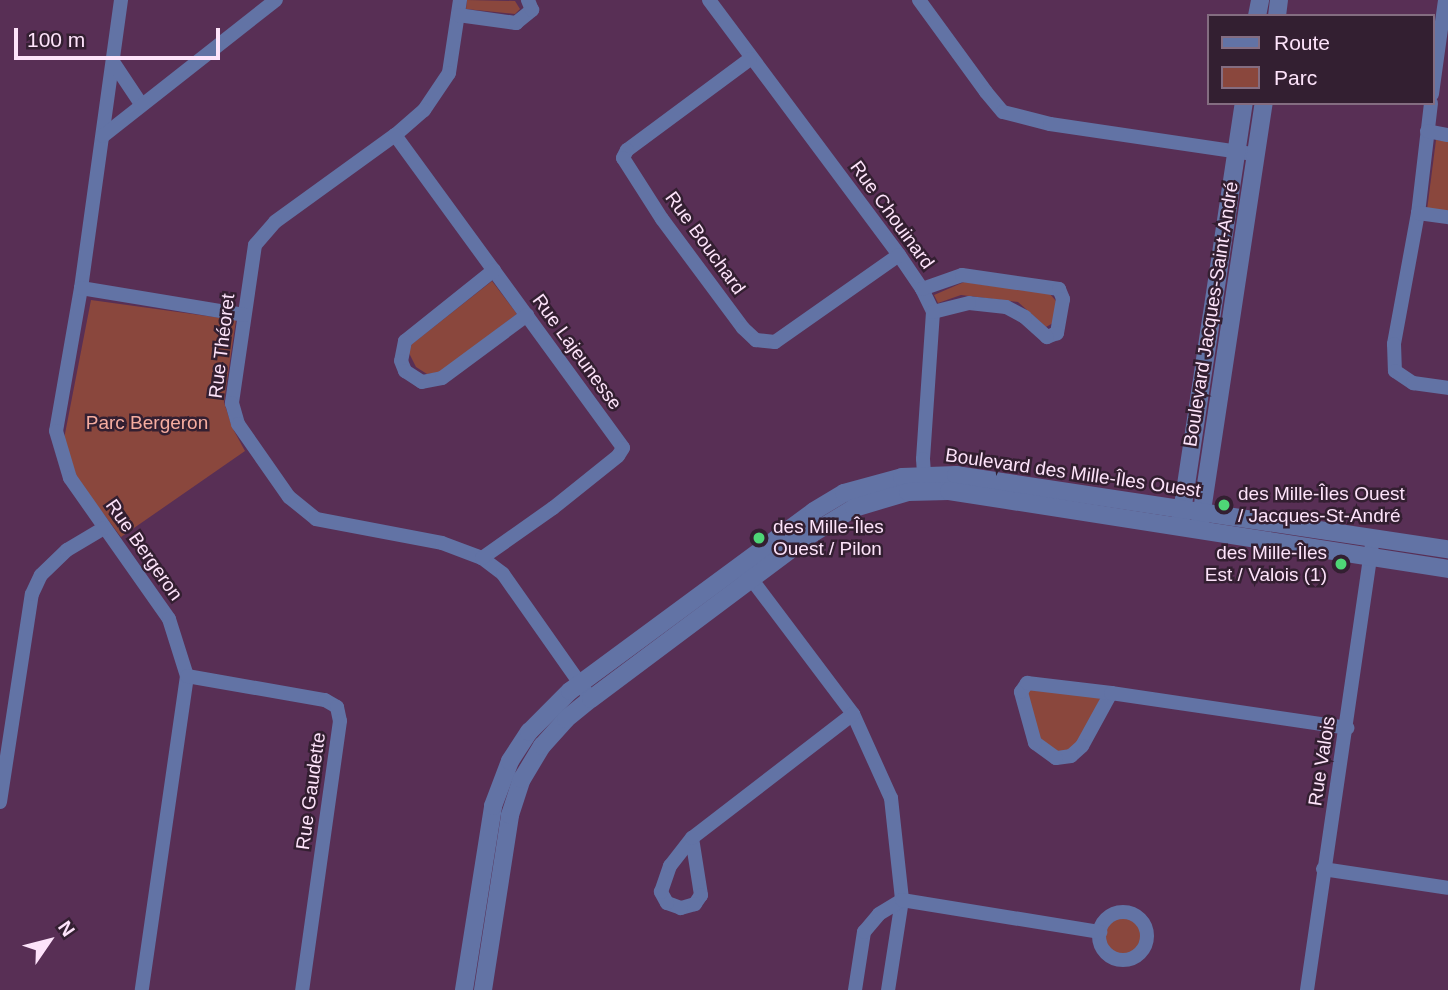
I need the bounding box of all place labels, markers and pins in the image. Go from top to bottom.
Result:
place label: des Mille-Îles Ouest / Jacques-St-André [1238,483,1405,527]
marker: des Mille-Îles Ouest / Jacques-St-André [1216,497,1232,513]
place label: des Mille-Îles Ouest / Pilon [773,516,884,560]
marker: des Mille-Îles Ouest / Pilon [751,530,767,546]
place label: des Mille-Îles Est / Valois (1) [1205,542,1327,586]
marker: des Mille-Îles Est / Valois (1) [1333,556,1349,572]

